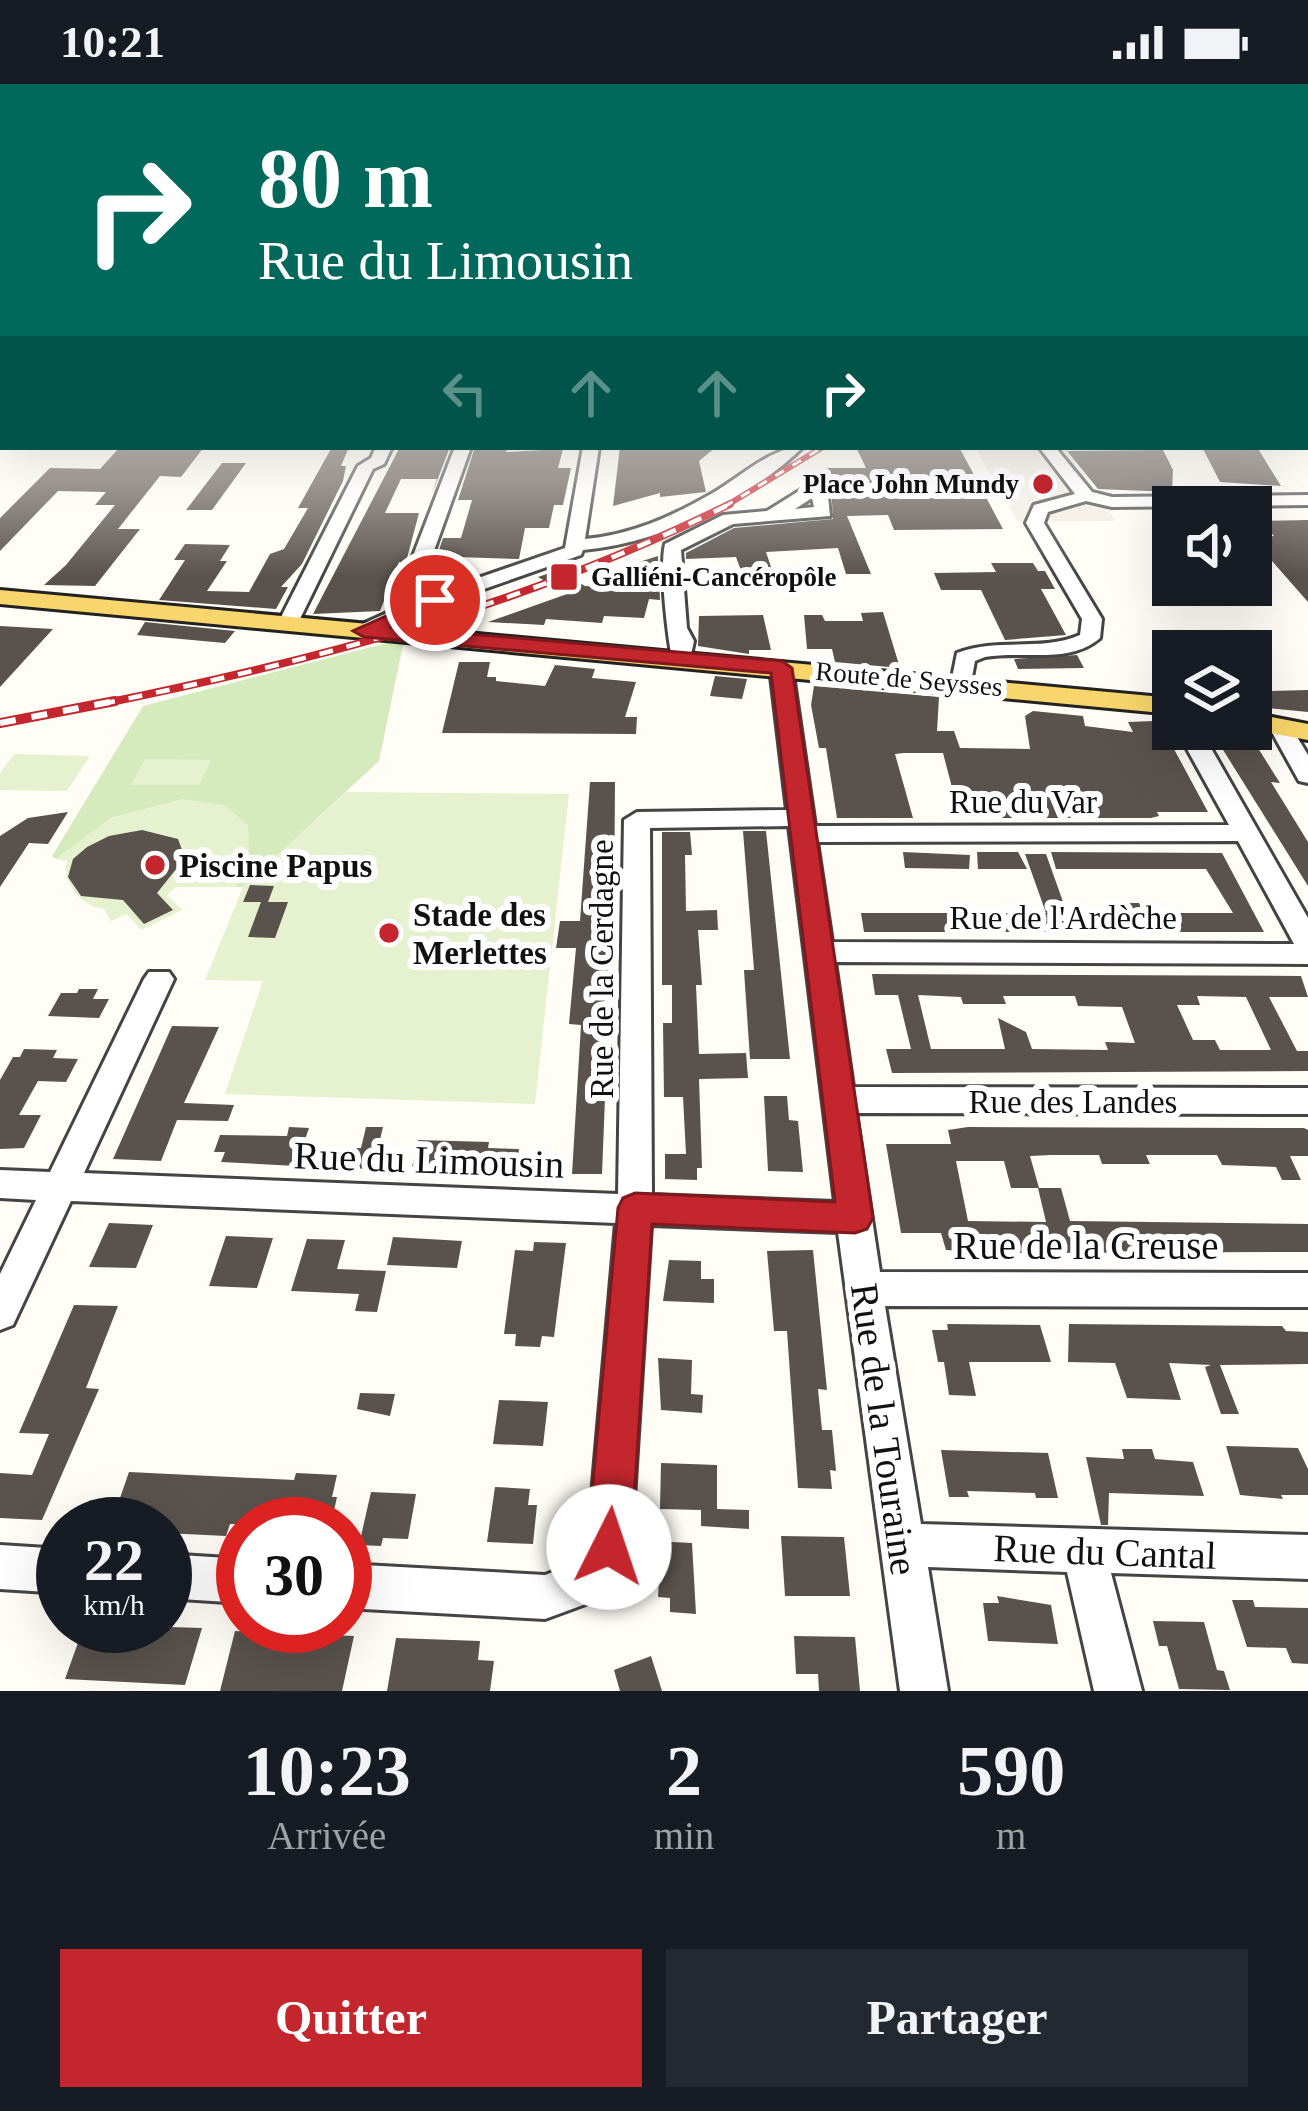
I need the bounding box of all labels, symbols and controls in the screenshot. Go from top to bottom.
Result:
text: 10:21 [60,17,165,67]
icon: right [60,132,216,288]
text: 80 m [258,132,433,225]
text: Rue du Limousin [258,231,633,291]
icon: left [432,360,498,426]
icon: ahead [558,360,624,426]
icon: ahead [684,360,750,426]
icon: right [810,360,876,426]
place label: Place John Mundy [803,469,1019,499]
marker: Place John Mundy [1030,471,1056,497]
map controls [1152,486,1272,750]
button: sound [1152,486,1272,606]
pin [384,549,486,651]
marker: Galliéni-Cancéropôle [548,561,580,593]
place label: Galliéni-Cancéropôle [591,562,836,592]
icon: arrive [402,567,468,633]
button: layers [1152,630,1272,750]
street label: Route de Seysses [814,656,1004,702]
street label: Rue du Var [949,784,1097,820]
street label: Rue de la Cerdagne [584,839,620,1099]
place label: Piscine Papus [179,848,373,884]
marker: Piscine Papus [142,852,168,878]
place label: Stade des Merlettes [413,897,547,971]
street label: Rue de l'Ardèche [949,900,1177,936]
marker: Stade des Merlettes [376,920,402,946]
street label: Rue des Landes [969,1084,1177,1120]
street label: Rue du Limousin [293,1133,565,1186]
street label: Rue de la Creuse [953,1224,1219,1267]
street label: Rue de la Touraine [843,1280,926,1578]
position arrow [546,1484,672,1610]
speed limit sign: 30 [216,1497,372,1653]
street label: Rue du Cantal [993,1526,1217,1577]
text: 22 [84,1527,144,1593]
text: km/h [83,1588,145,1621]
text: 10:23 [243,1731,411,1811]
text: 2 [666,1731,702,1811]
text: 590 [957,1731,1065,1811]
text: Arrivée [267,1814,386,1857]
text: min [654,1814,714,1857]
text: m [996,1814,1026,1857]
button: Quitter [60,1949,642,2087]
button: Partager [666,1949,1248,2087]

